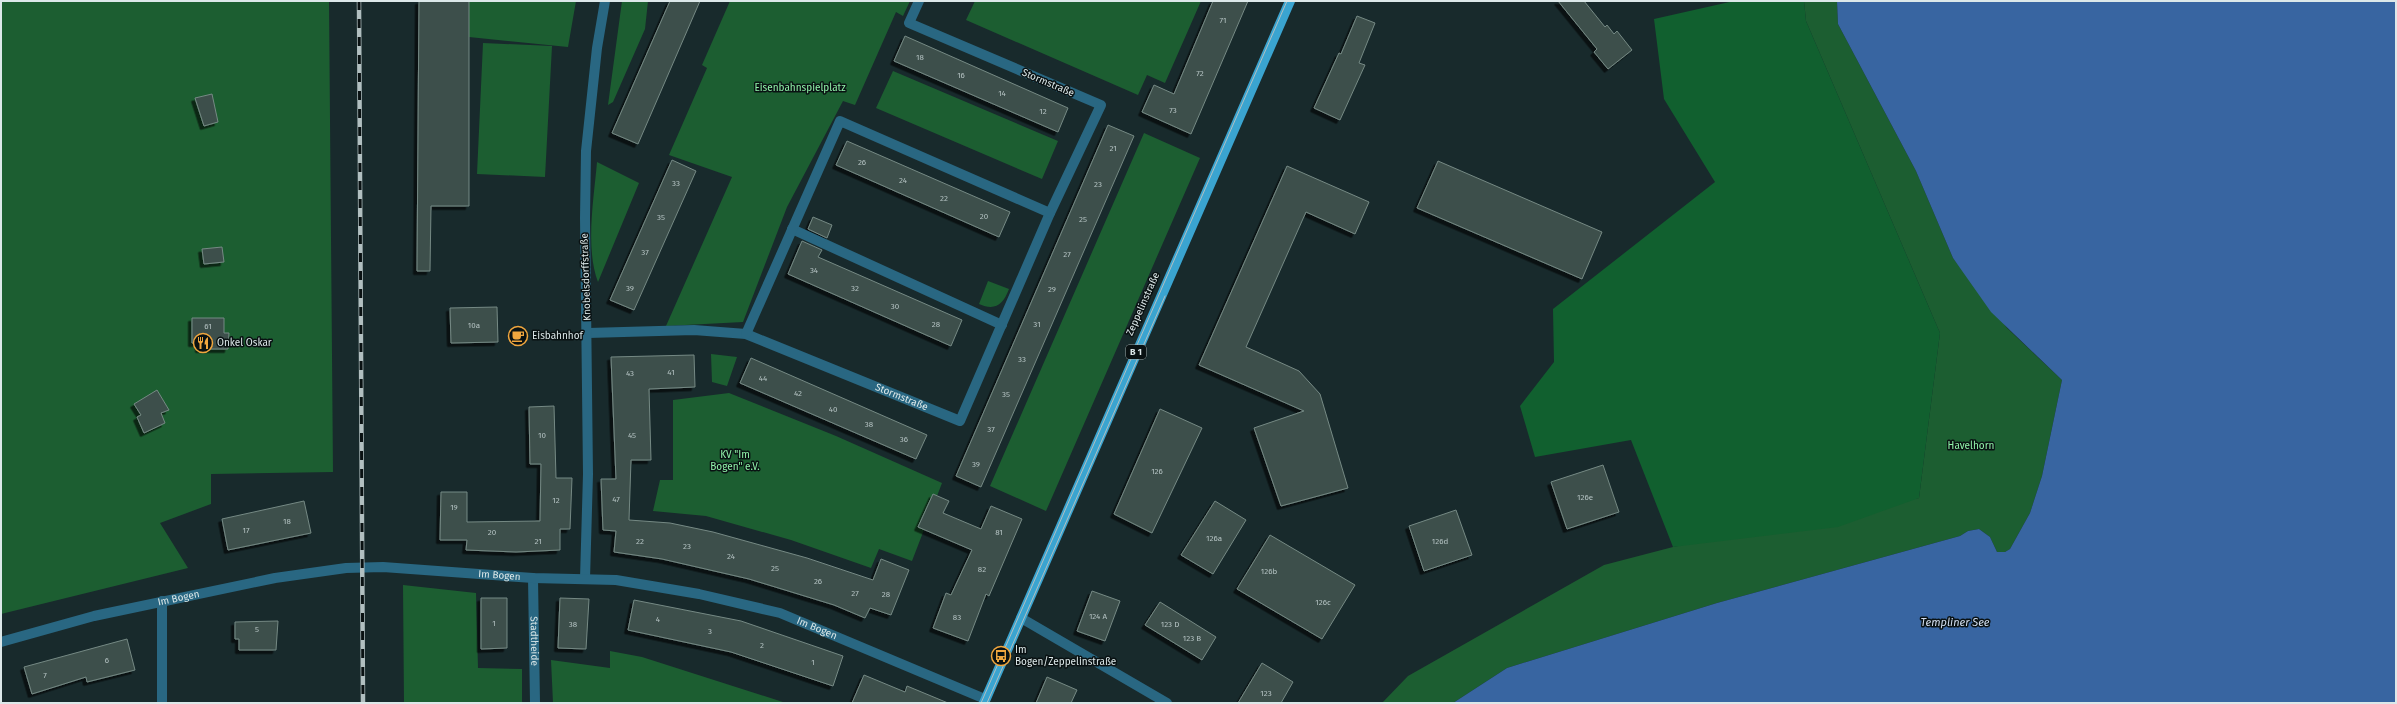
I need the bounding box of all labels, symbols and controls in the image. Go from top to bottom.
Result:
house number: 71 [1220,16,1226,25]
house number: 18 [916,53,925,62]
street label: Stormstraße [1020,67,1076,99]
house number: 72 [1196,69,1204,78]
house number: 16 [957,71,965,80]
park label: Eisenbahnspielplatz [754,82,846,94]
house number: 14 [998,89,1007,98]
house number: 73 [1169,106,1177,115]
house number: 12 [1039,107,1047,116]
house number: 21 [1109,144,1117,153]
house number: 26 [858,158,866,167]
house number: 24 [899,176,908,185]
house number: 33 [672,179,680,188]
house number: 23 [1094,180,1102,189]
house number: 22 [940,194,948,203]
house number: 20 [980,212,989,221]
house number: 35 [657,213,665,222]
house number: 25 [1079,215,1087,224]
street label: Knobelsdorffstraße [578,233,594,321]
house number: 37 [641,248,649,257]
house number: 27 [1063,250,1071,259]
house number: 34 [810,266,819,275]
street label: Zeppelinstraße [1124,270,1162,338]
house number: 39 [626,284,634,293]
house number: 32 [851,284,859,293]
house number: 29 [1048,285,1056,294]
house number: 30 [891,302,900,311]
house number: 28 [932,320,941,329]
house number: 31 [1033,320,1041,329]
house number: 10a [468,321,480,330]
house number: 61 [204,322,212,331]
cafe icon: Eisbahnhof [507,325,529,347]
place label: Eisbahnhof [532,330,584,342]
restaurant icon: Onkel Oskar [192,332,214,354]
place label: Onkel Oskar [217,337,272,349]
road number: B 1 [1126,345,1146,359]
house number: 33 [1018,355,1026,364]
house number: 41 [667,368,675,377]
house number: 43 [626,369,634,378]
house number: 44 [759,374,768,383]
street label: Stormstraße [873,381,930,413]
house number: 42 [794,389,802,398]
house number: 35 [1002,390,1010,399]
house number: 40 [829,405,838,414]
house number: 38 [865,420,874,429]
house number: 37 [987,425,995,434]
house number: 10 [538,431,546,440]
house number: 45 [628,431,636,440]
house number: 36 [900,435,908,444]
park label: Havelhorn [1948,440,1994,452]
park label: KV "Im Bogen" e.V. [710,449,760,473]
house number: 39 [972,460,980,469]
house number: 126 [1151,467,1163,476]
house number: 126e [1577,493,1593,502]
house number: 47 [612,495,620,504]
house number: 12 [552,496,560,505]
house number: 19 [450,503,458,512]
house number: 18 [283,517,292,526]
house number: 17 [242,526,250,535]
house number: 20 [488,528,497,537]
house number: 81 [995,528,1003,537]
house number: 126a [1206,534,1222,543]
house number: 21 [534,537,542,546]
house number: 22 [636,537,644,546]
house number: 126d [1432,537,1448,546]
house number: 23 [683,542,691,551]
house number: 24 [727,552,736,561]
house number: 25 [771,564,779,573]
house number: 82 [978,565,986,574]
house number: 126b [1261,567,1277,576]
street label: Im Bogen [478,568,521,583]
house number: 26 [814,577,822,586]
street label: Im Bogen [157,588,201,608]
house number: 27 [851,589,859,598]
house number: 28 [882,590,891,599]
house number: 126c [1315,598,1331,607]
house number: 124 A [1089,612,1107,621]
house number: 83 [953,613,961,622]
house number: 4 [656,615,661,624]
street label: Im Bogen [795,615,839,642]
street label: Stadtheide [528,616,540,666]
water label: Templiner See [1921,616,1990,629]
house number: 1 [492,619,496,628]
house number: 38 [569,620,578,629]
house number: 123 D [1161,620,1179,629]
house number: 5 [255,625,259,634]
house number: 3 [708,627,712,636]
house number: 123 B [1183,634,1201,643]
house number: 2 [760,641,764,650]
place label: Im Bogen/Zeppelinstraße [1015,644,1116,668]
bus stop icon: Im Bogen/Zeppelinstraße [990,645,1012,667]
house number: 6 [105,656,109,665]
house number: 1 [811,658,815,667]
house number: 7 [43,671,47,680]
house number: 123 [1260,689,1272,698]

